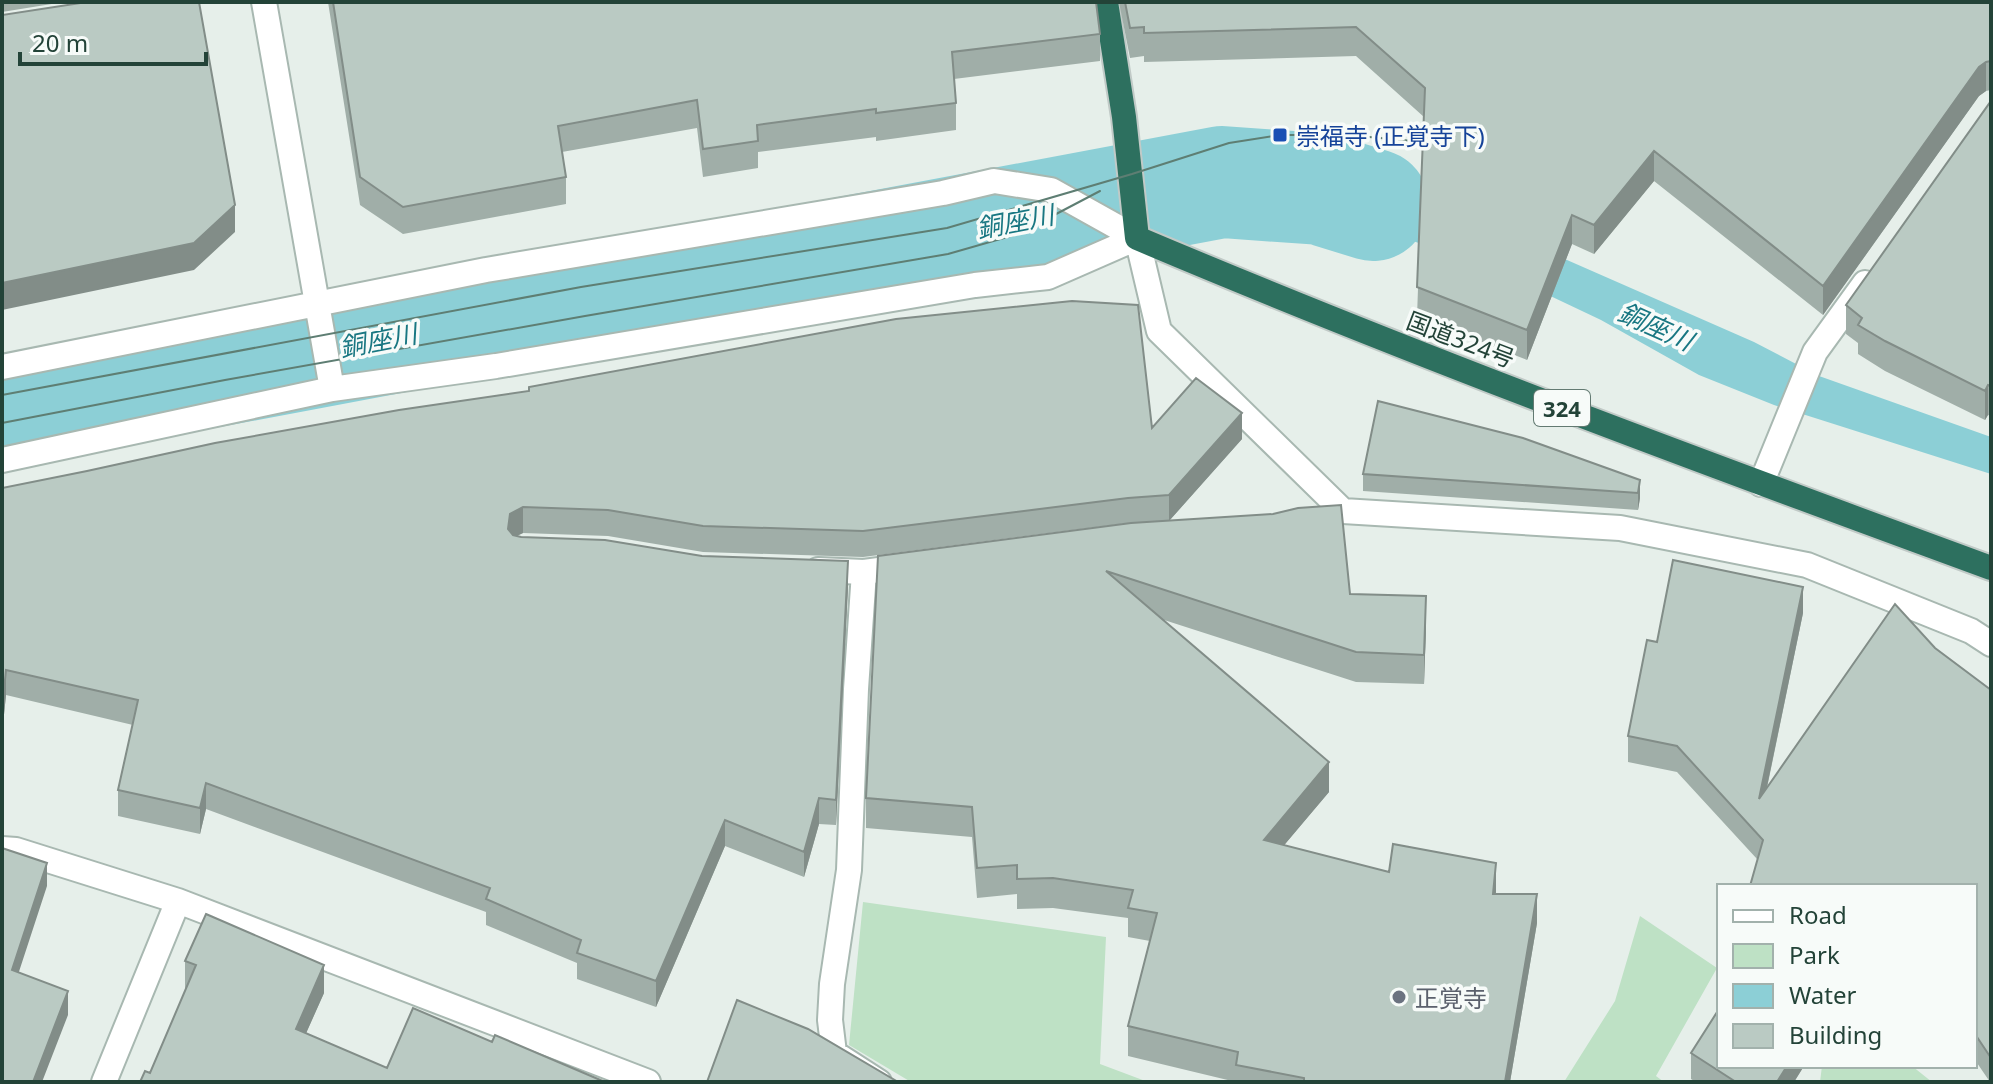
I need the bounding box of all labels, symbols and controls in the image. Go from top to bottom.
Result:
scale bar [20,16,206,66]
text: 20 m [32,26,88,59]
place label: 崇福寺 (正覚寺下) [1296,119,1485,152]
marker: 崇福寺 (正覚寺下) [1271,126,1289,144]
water label: 銅座川 [973,195,1060,246]
water label: 銅座川 [1613,294,1702,360]
street label: 国道324号 [1402,303,1520,375]
water label: 銅座川 [336,314,423,365]
road number: 324 [1534,390,1590,426]
legend [1717,884,1977,1068]
text: Road [1789,898,1847,931]
text: Park [1789,938,1840,971]
text: Water [1789,978,1857,1011]
place label: 正覚寺 [1415,981,1487,1014]
marker: 正覚寺 [1390,988,1408,1006]
text: Building [1789,1018,1882,1051]

